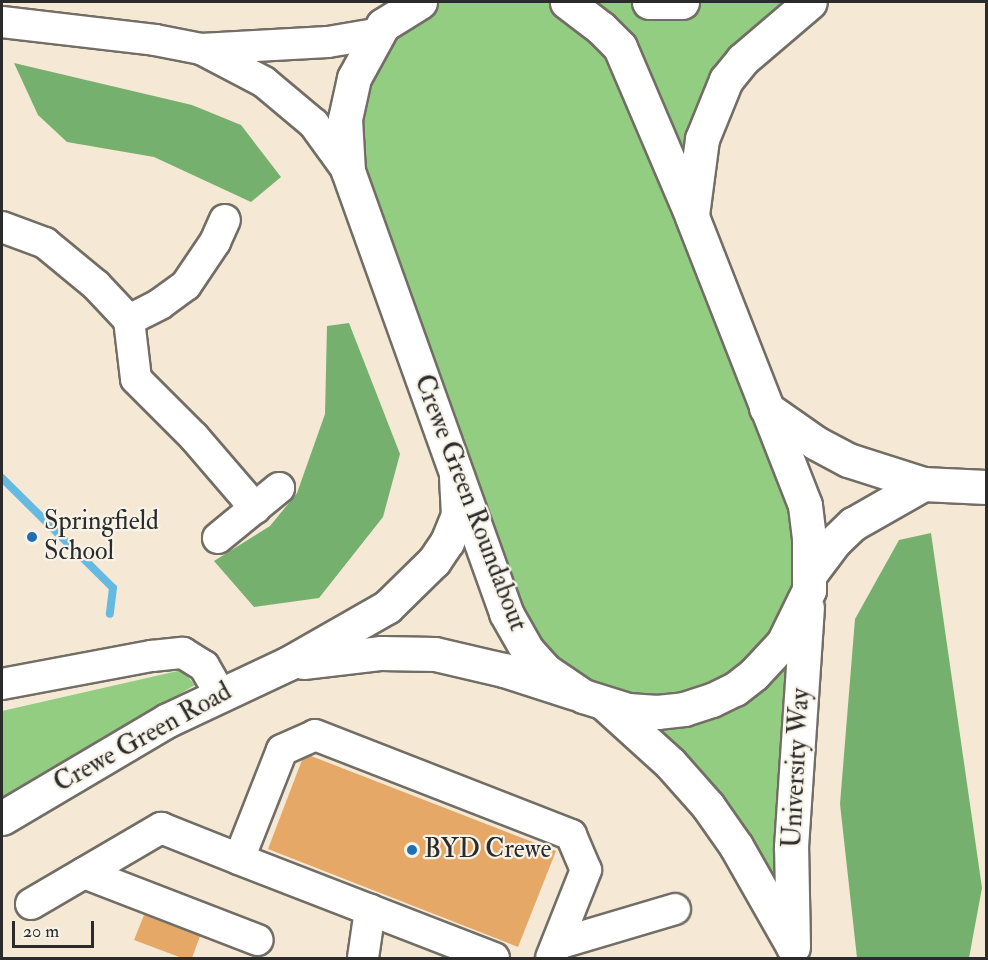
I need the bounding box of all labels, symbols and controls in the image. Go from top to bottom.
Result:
street label: Crewe Green Roundabout [407,371,533,635]
place label: Springfield School [44,506,159,568]
marker: Springfield School [25,530,39,544]
street label: Crewe Green Road [49,676,237,800]
street label: University Way [777,687,817,849]
place label: BYD Crewe [424,834,551,866]
marker: BYD Crewe [405,843,419,857]
scale bar [15,909,98,947]
text: 20 m [23,920,59,943]

